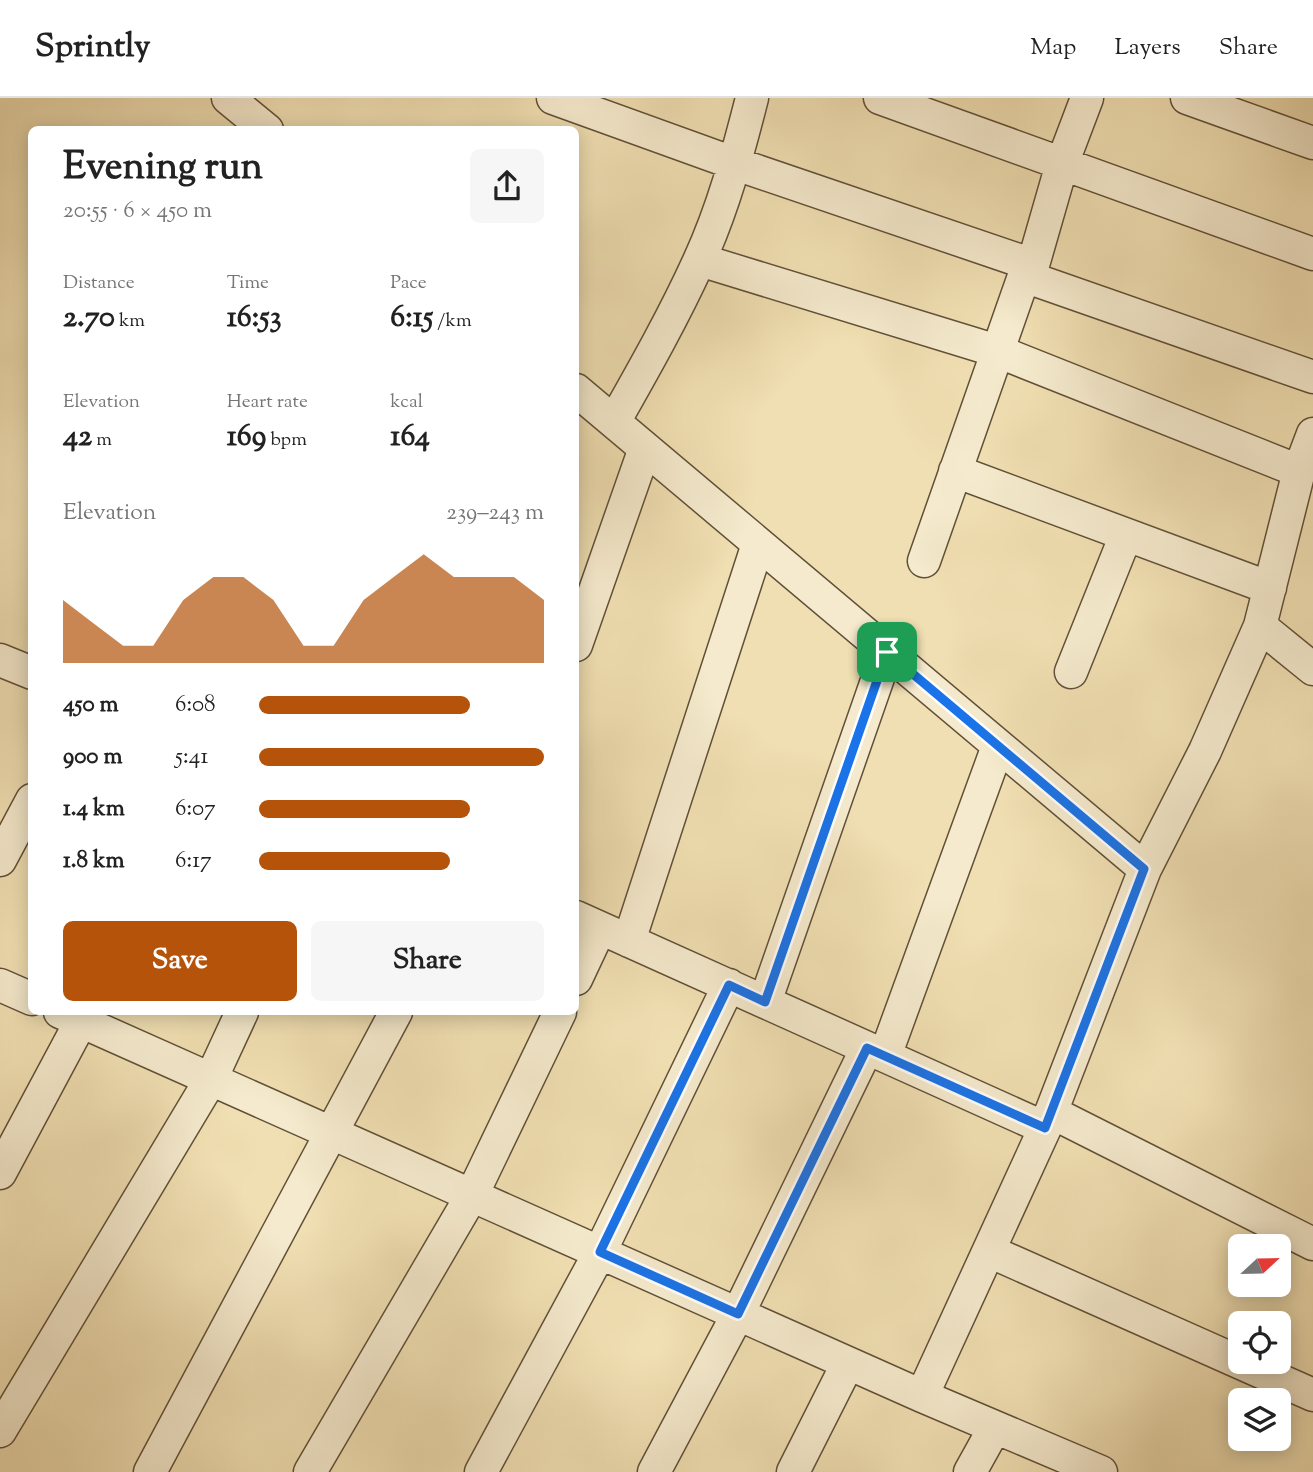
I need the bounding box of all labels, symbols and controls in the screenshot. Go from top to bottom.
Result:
text: Sprintly [35,24,151,72]
text: Map [1030,31,1076,65]
text: Layers [1114,31,1181,65]
text: Share [1219,31,1278,65]
text: Evening run [63,142,263,196]
button: share [470,149,544,223]
text: 20:55 · 6 × 450 m [63,195,212,228]
text: Distance [63,270,135,297]
text: Time [227,270,269,297]
text: Pace [390,270,427,297]
text: 2.70 [63,297,115,340]
text: 16:53 [227,297,282,340]
text: 6:15 [390,297,433,340]
text: km [115,308,145,335]
text: /km [433,308,472,335]
text: Elevation [63,389,140,416]
text: Heart rate [227,389,308,416]
text: kcal [390,389,423,416]
text: 42 [63,416,92,459]
text: 169 [227,416,266,459]
text: 164 [390,416,430,459]
text: m [92,427,112,454]
text: bpm [266,427,307,454]
text: Elevation [63,497,156,530]
text: 239–243 m [446,497,544,530]
pin [857,622,917,682]
icon: arrive [868,633,906,671]
text: 450 m [63,689,119,722]
text: 6:08 [175,689,216,722]
text: 900 m [63,741,122,774]
text: 5:41 [175,741,208,774]
text: 1.4 km [63,793,125,826]
text: 6:07 [175,793,216,826]
text: 1.8 km [63,845,125,878]
text: 6:17 [175,845,212,878]
button: Save [63,921,297,1001]
button: Share [311,921,544,1001]
north arrow [1228,1234,1292,1297]
map controls [1228,1234,1291,1451]
button: locate [1228,1311,1291,1374]
button: layers [1228,1388,1291,1451]

